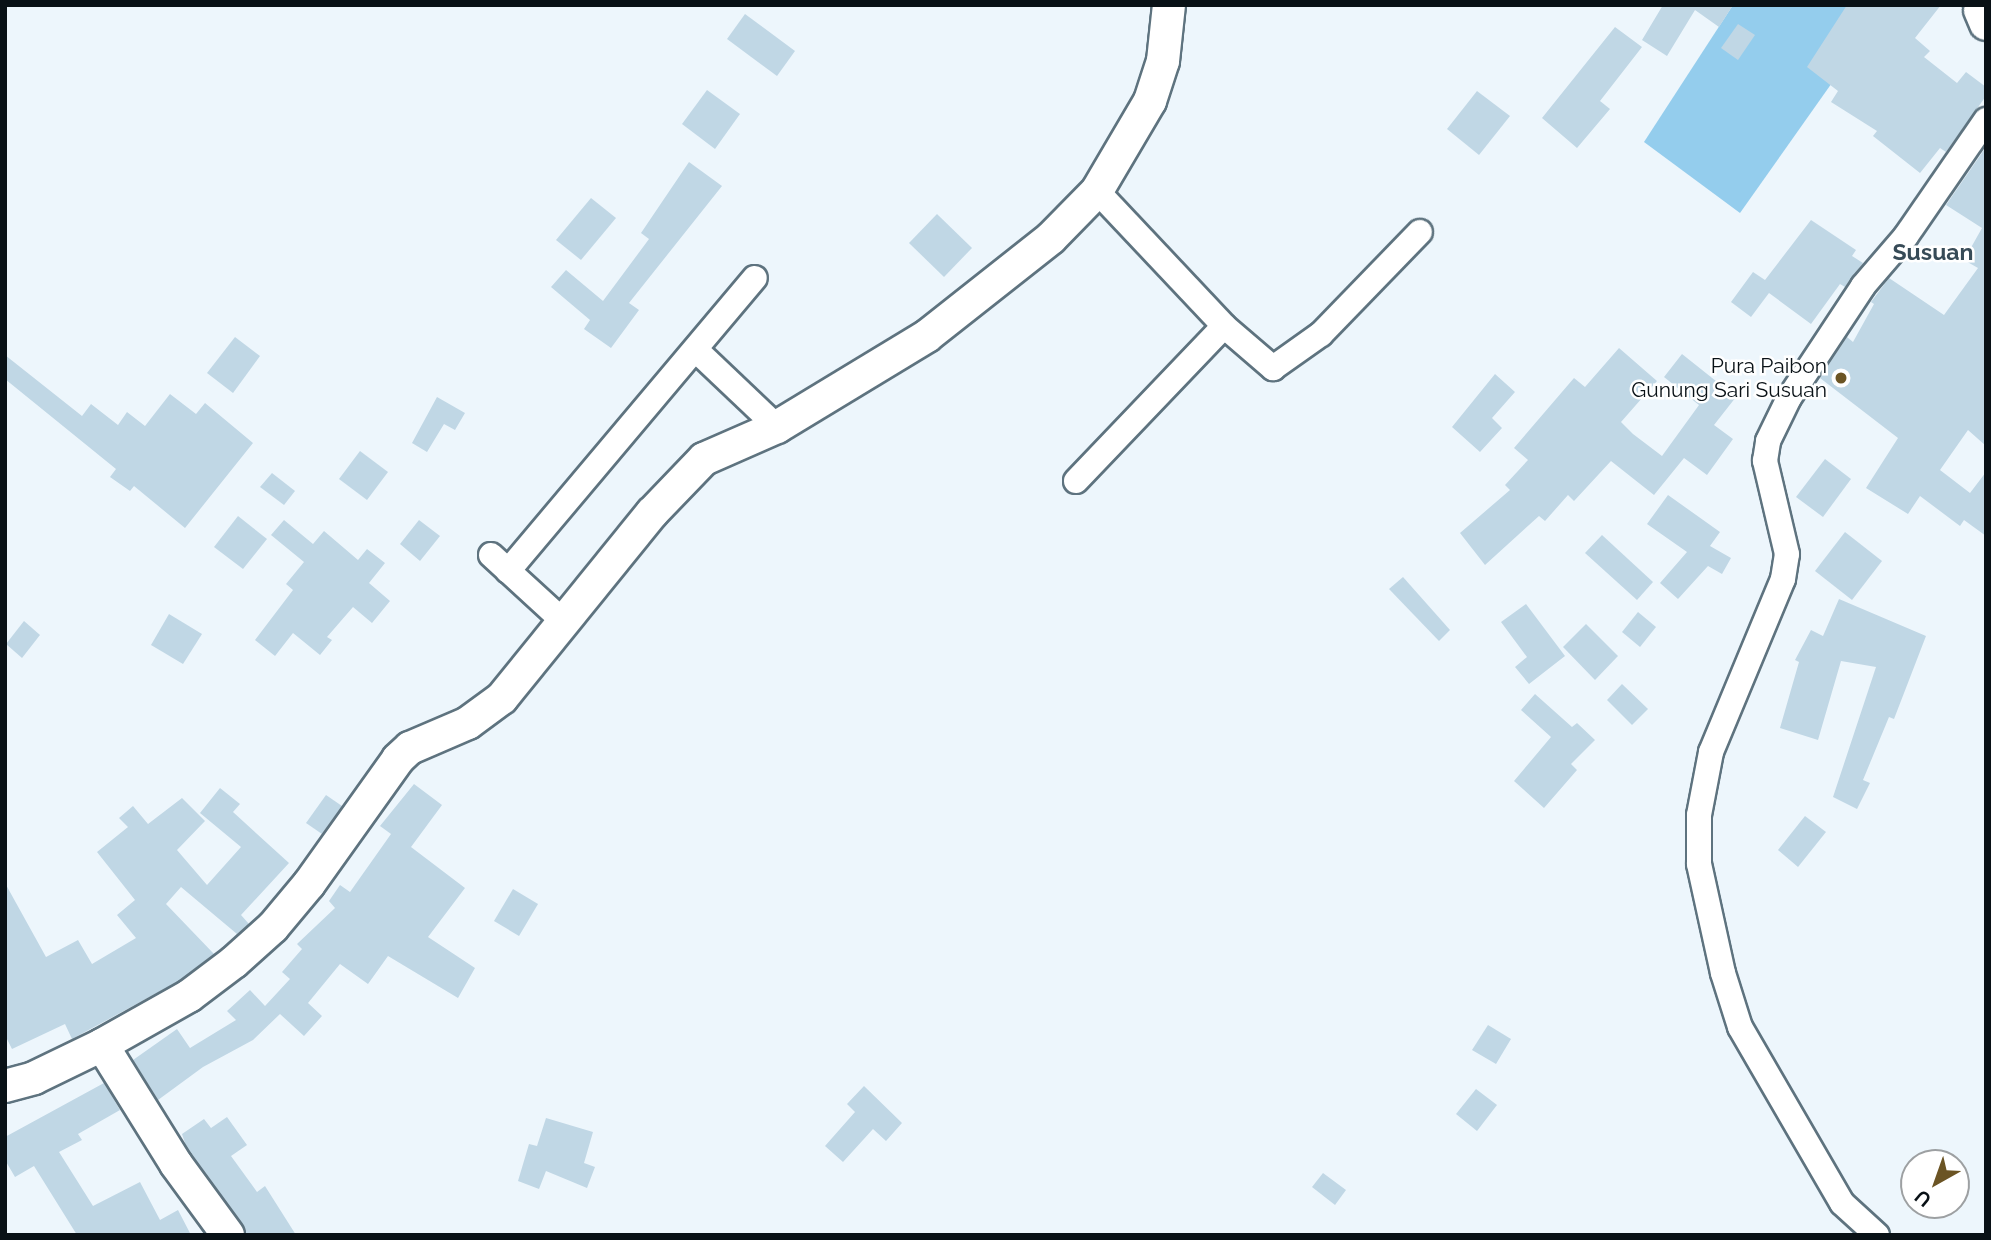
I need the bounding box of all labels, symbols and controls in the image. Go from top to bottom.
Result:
district label: Susuan [1893,238,1973,266]
place label: Pura Paibon Gunung Sari Susuan [1631,353,1827,403]
marker: Pura Paibon Gunung Sari Susuan [1833,370,1849,386]
north arrow [1900,1149,1970,1219]
text: U [1910,1186,1935,1212]

